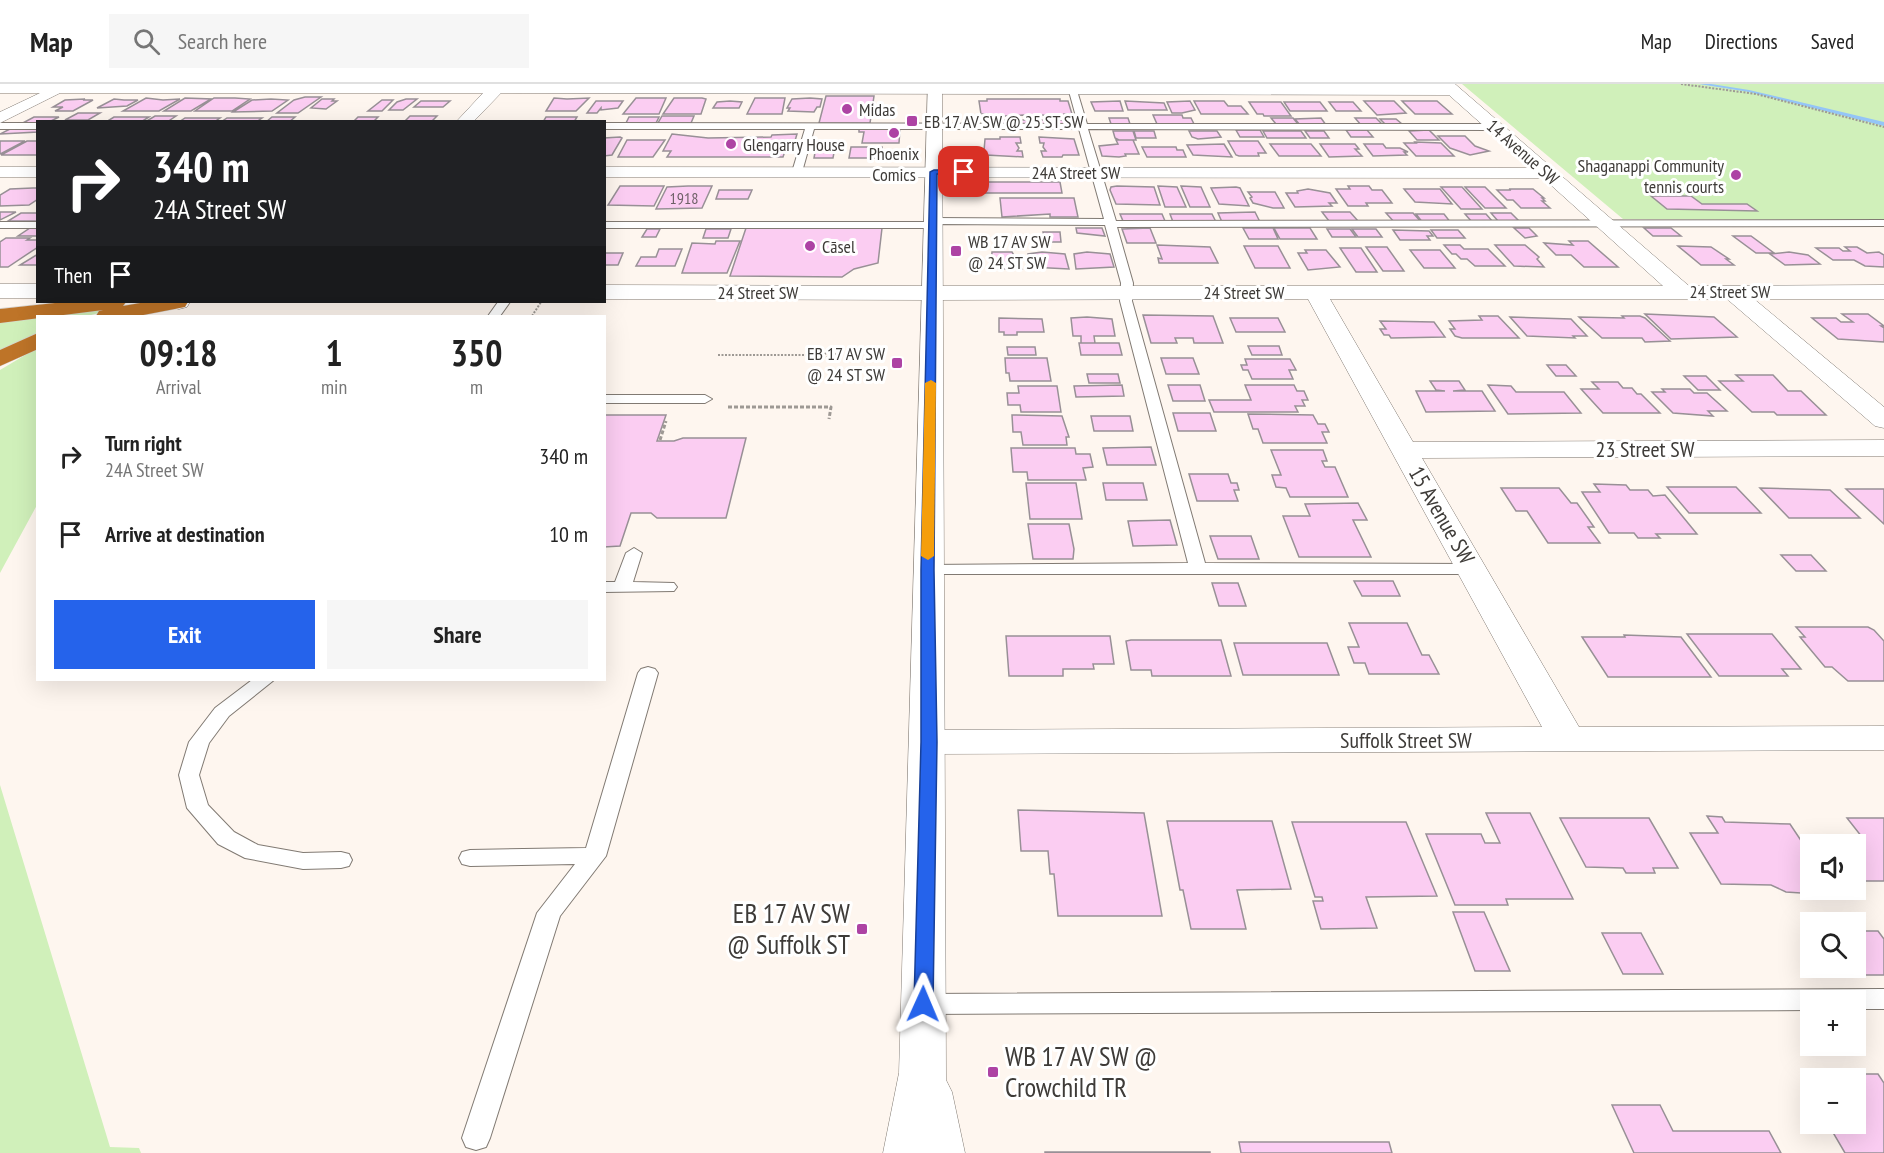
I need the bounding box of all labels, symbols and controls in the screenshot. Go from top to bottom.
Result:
search box [109,14,529,68]
text: Map [30,23,73,60]
icon: search [130,25,163,58]
text: Search here [178,27,267,55]
text: Map [1641,28,1672,55]
text: Directions [1705,28,1778,55]
text: Saved [1811,28,1854,55]
place label: Midas [859,98,895,121]
marker: Midas [840,102,854,116]
place label: EB 17 AV SW @ 25 ST SW [924,110,1084,133]
marker: EB 17 AV SW @ 25 ST SW [905,114,919,128]
street label: 14 Avenue SW [1482,114,1564,190]
marker: Phoenix Comics [887,126,901,140]
place label: Glengarry House [743,133,845,156]
marker: Glengarry House [724,137,738,151]
text: 340 m [153,139,250,194]
place label: Phoenix Comics [869,142,920,186]
icon: right [54,144,132,222]
pin [938,146,989,197]
place label: Shaganappi Community tennis courts [1578,154,1724,198]
icon: arrive [947,155,980,188]
street label: 24A Street SW [1032,161,1120,184]
marker: Shaganappi Community tennis courts [1729,168,1743,182]
house number: 1918 [670,188,698,208]
text: 24A Street SW [153,192,286,226]
place label: WB 17 AV SW @ 24 ST SW [968,230,1050,274]
place label: Cāsel [822,235,856,258]
marker: Cāsel [803,239,817,253]
marker: WB 17 AV SW @ 24 ST SW [949,244,963,258]
icon: arrive [104,258,137,291]
text: Then [54,261,92,289]
street label: 24 Street SW [1690,280,1770,303]
street label: 24 Street SW [718,281,798,304]
street label: 24 Street SW [1204,281,1284,304]
text: 09:18 [140,329,217,376]
text: 1 [325,329,343,376]
text: 350 [451,329,502,376]
place label: EB 17 AV SW @ 24 ST SW [807,342,885,386]
marker: EB 17 AV SW @ 24 ST SW [890,356,904,370]
text: Arrival [156,374,201,400]
text: min [321,374,347,400]
text: m [470,374,483,400]
text: Turn right [105,429,182,457]
street label: 23 Street SW [1596,435,1695,463]
icon: right [54,440,87,473]
text: 340 m [539,442,588,470]
text: 24A Street SW [105,457,204,483]
street label: 15 Avenue SW [1403,461,1481,569]
icon: arrive [54,518,87,551]
text: Arrive at destination [105,520,265,548]
text: 10 m [549,520,588,548]
button: Exit [54,600,315,669]
button: Share [327,600,588,669]
street label: Suffolk Street SW [1340,726,1472,754]
map controls [1800,834,1866,1134]
button: sound [1800,834,1866,900]
place label: EB 17 AV SW @ Suffolk ST [727,896,850,961]
button: search [1800,912,1866,978]
marker: EB 17 AV SW @ Suffolk ST [855,922,869,936]
position arrow [891,972,955,1036]
button: + [1800,990,1866,1056]
place label: WB 17 AV SW @ Crowchild TR [1005,1039,1157,1104]
marker: WB 17 AV SW @ Crowchild TR [986,1065,1000,1079]
button: − [1800,1068,1866,1134]

